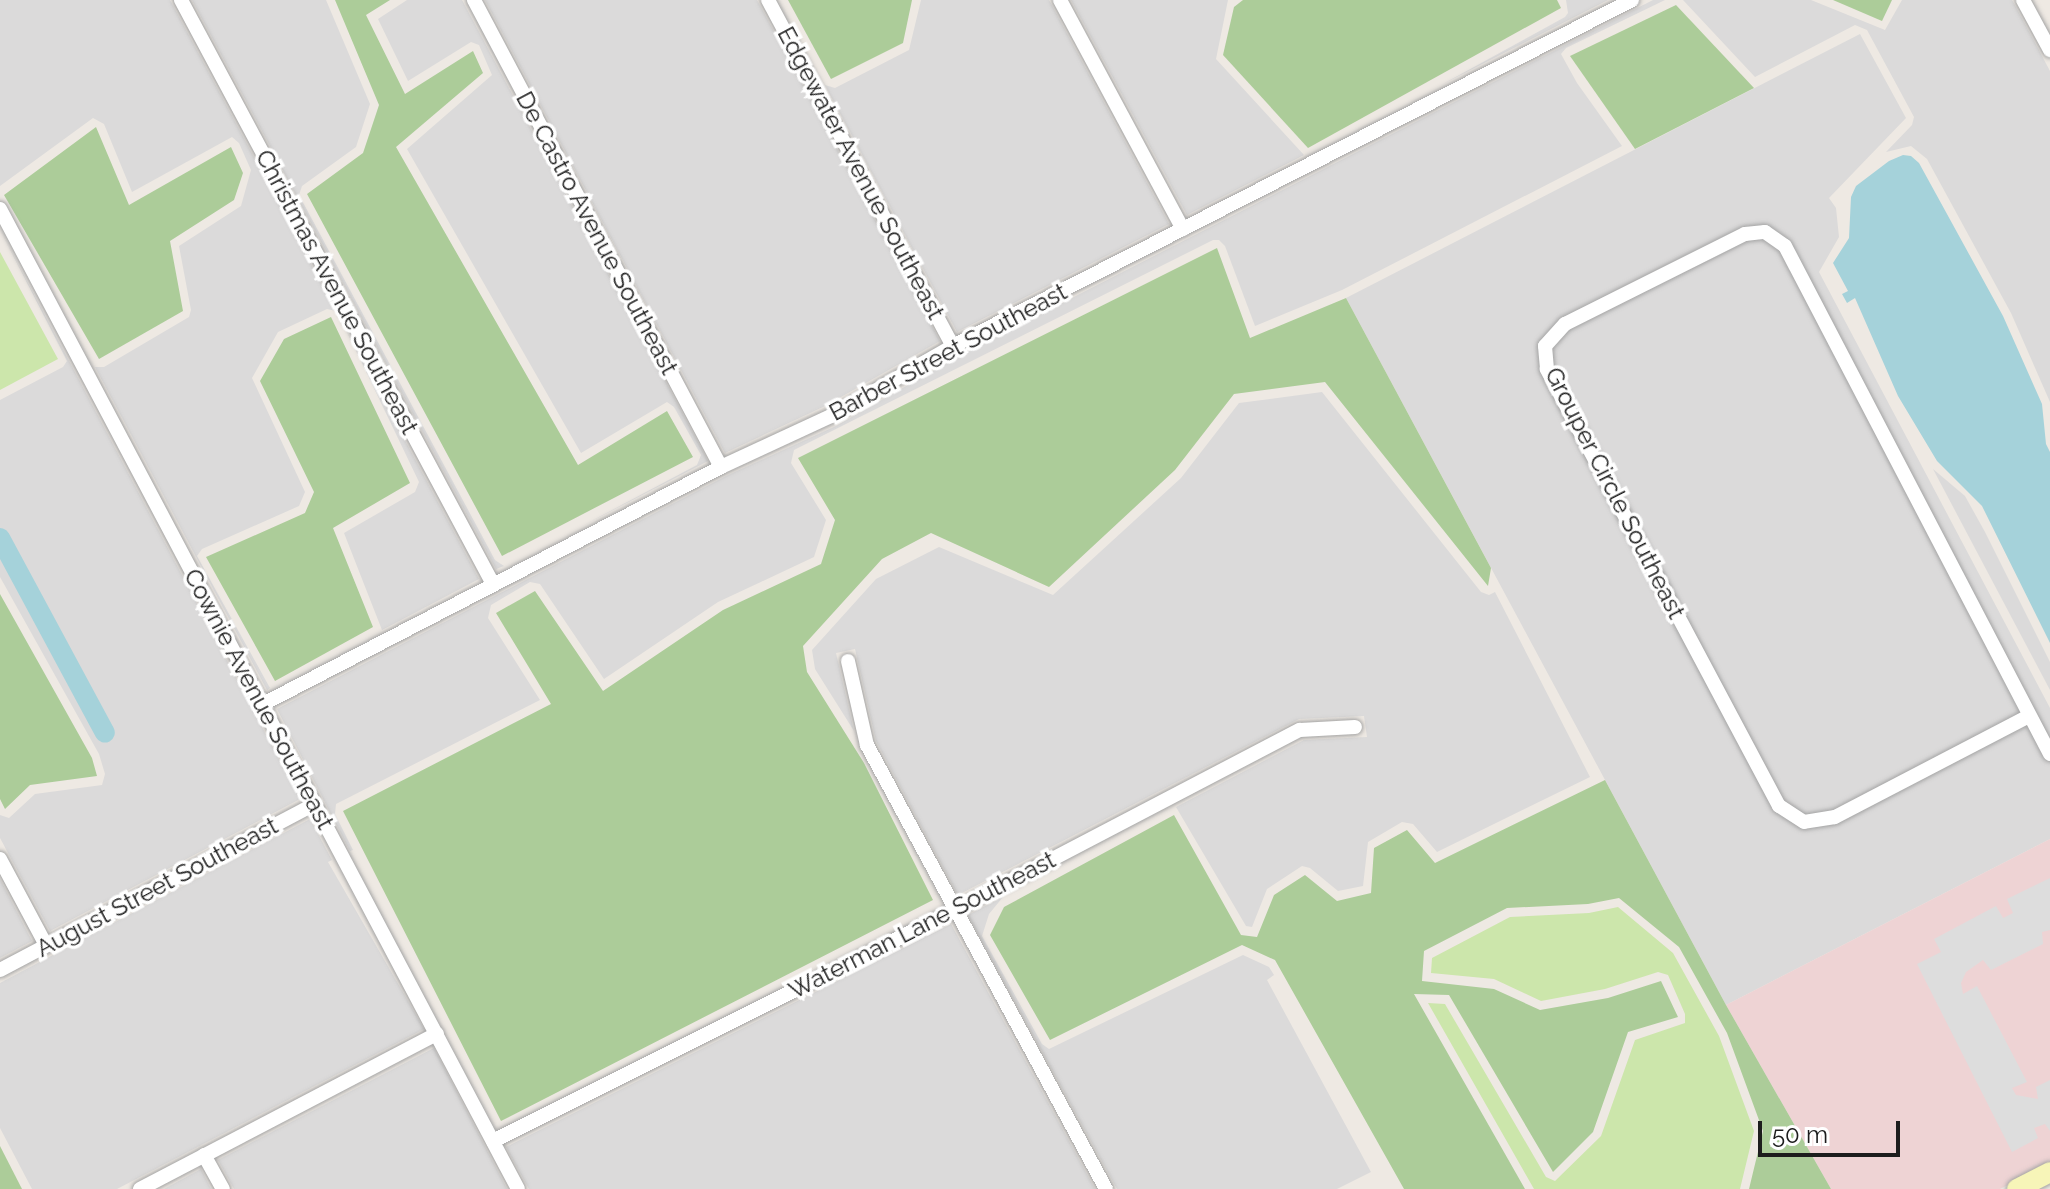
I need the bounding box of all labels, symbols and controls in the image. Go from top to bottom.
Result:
street label: Edgewater Avenue Southeast [771,21,951,325]
street label: De Castro Avenue Southeast [510,86,684,380]
street label: Christmas Avenue Southeast [249,144,425,440]
street label: Barber Street Southeast [824,277,1072,427]
street label: Grouper Circle Southeast [1539,362,1691,624]
street label: Cownie Avenue Southeast [178,564,340,834]
street label: August Street Southeast [31,811,283,963]
street label: Waterman Lane Southeast [784,845,1060,1005]
scale bar [1762,1105,1904,1155]
text: 50 m [1772,1120,1828,1149]

